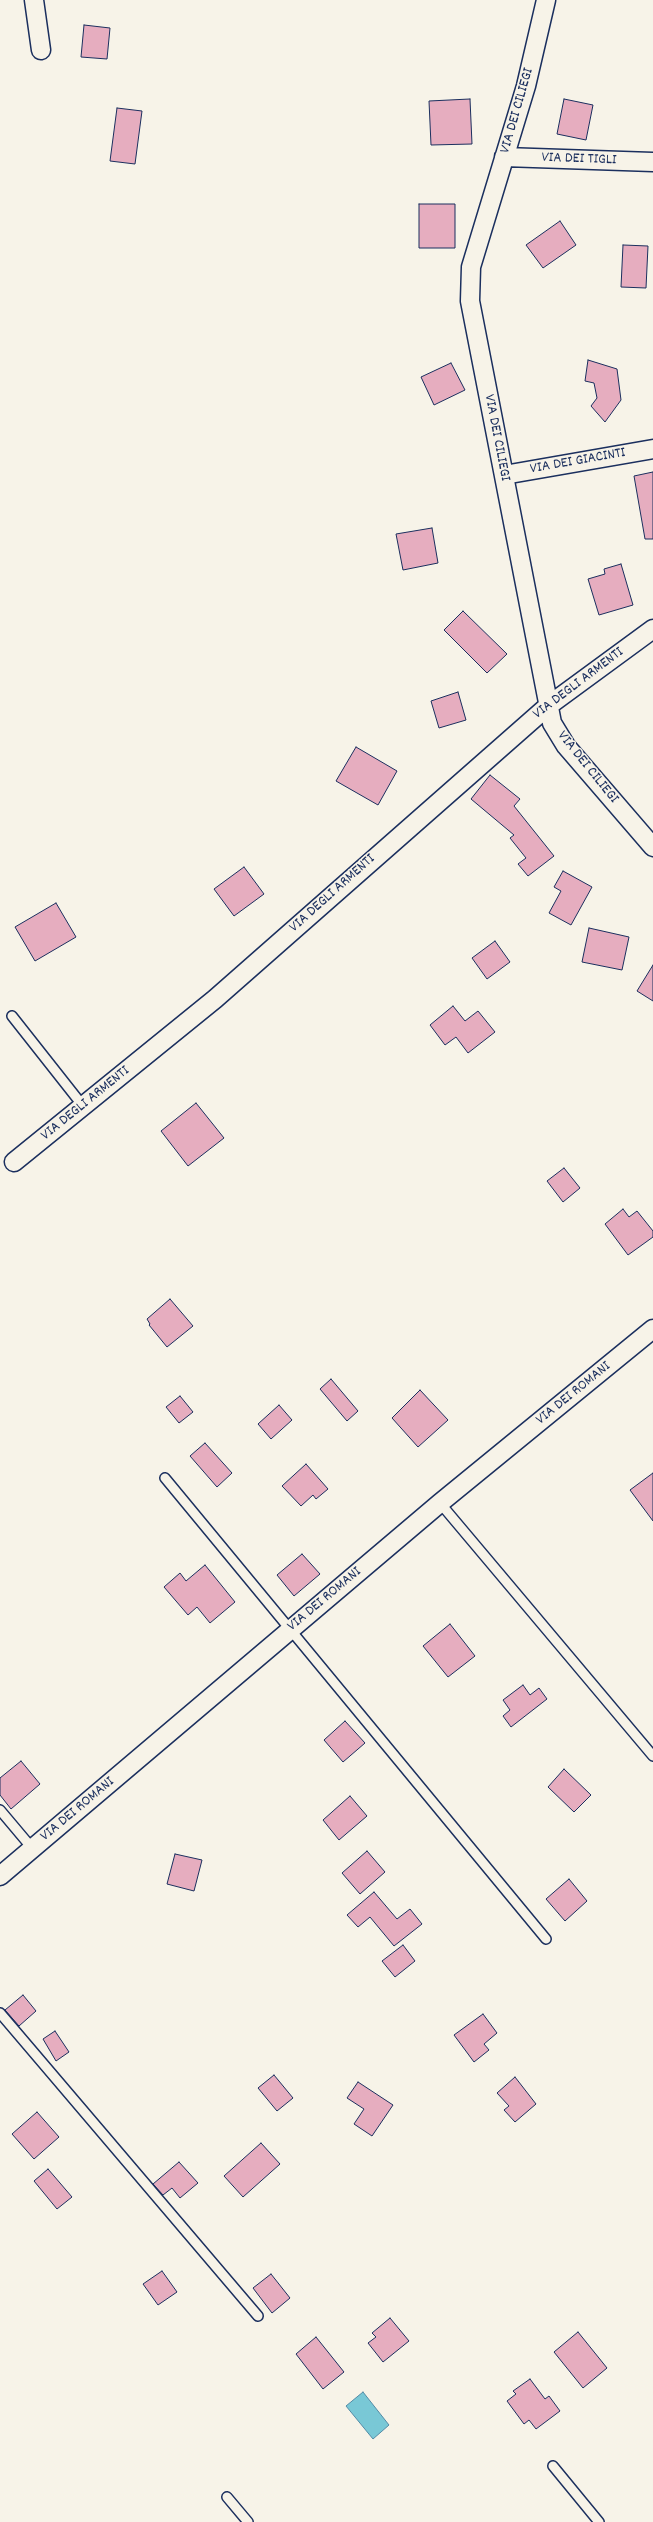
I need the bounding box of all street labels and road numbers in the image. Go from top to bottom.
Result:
street label: VIA DEI CILIEGI [497,66,539,156]
street label: VIA DEI TIGLI [541,150,617,170]
street label: VIA DEI CILIEGI [479,393,513,483]
street label: VIA DEI GIACINTI [529,445,627,479]
street label: VIA DEGLI ARMENTI [530,644,628,724]
street label: VIA DEI CILIEGI [552,728,622,808]
street label: VIA DEGLI ARMENTI [286,851,380,937]
street label: VIA DEGLI ARMENTI [38,1063,134,1145]
street label: VIA DEI ROMANI [533,1358,615,1430]
street label: VIA DEI ROMANI [284,1564,366,1636]
street label: VIA DEI ROMANI [37,1774,119,1846]

